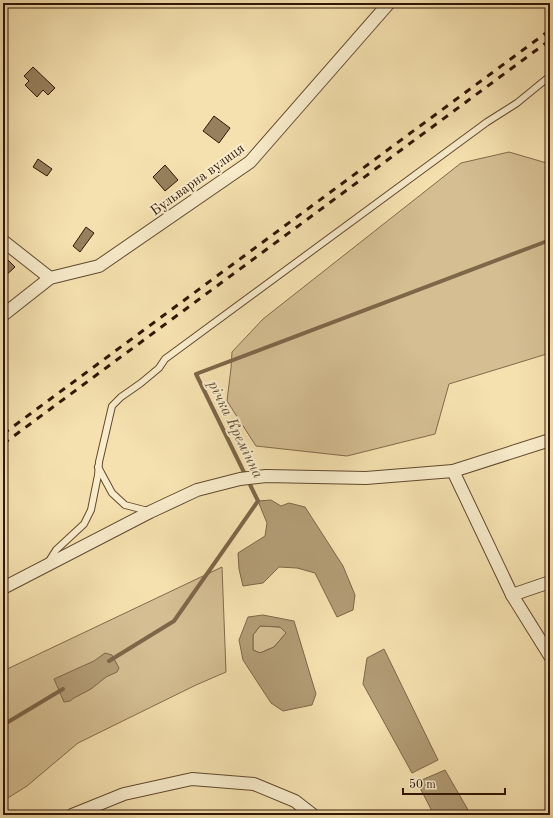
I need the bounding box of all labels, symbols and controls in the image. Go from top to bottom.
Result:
street label: Бульварна вулиця [148,141,247,219]
water label: річка Кремінна [204,377,265,481]
scale bar [403,770,505,796]
text: 50 m [409,778,436,791]

